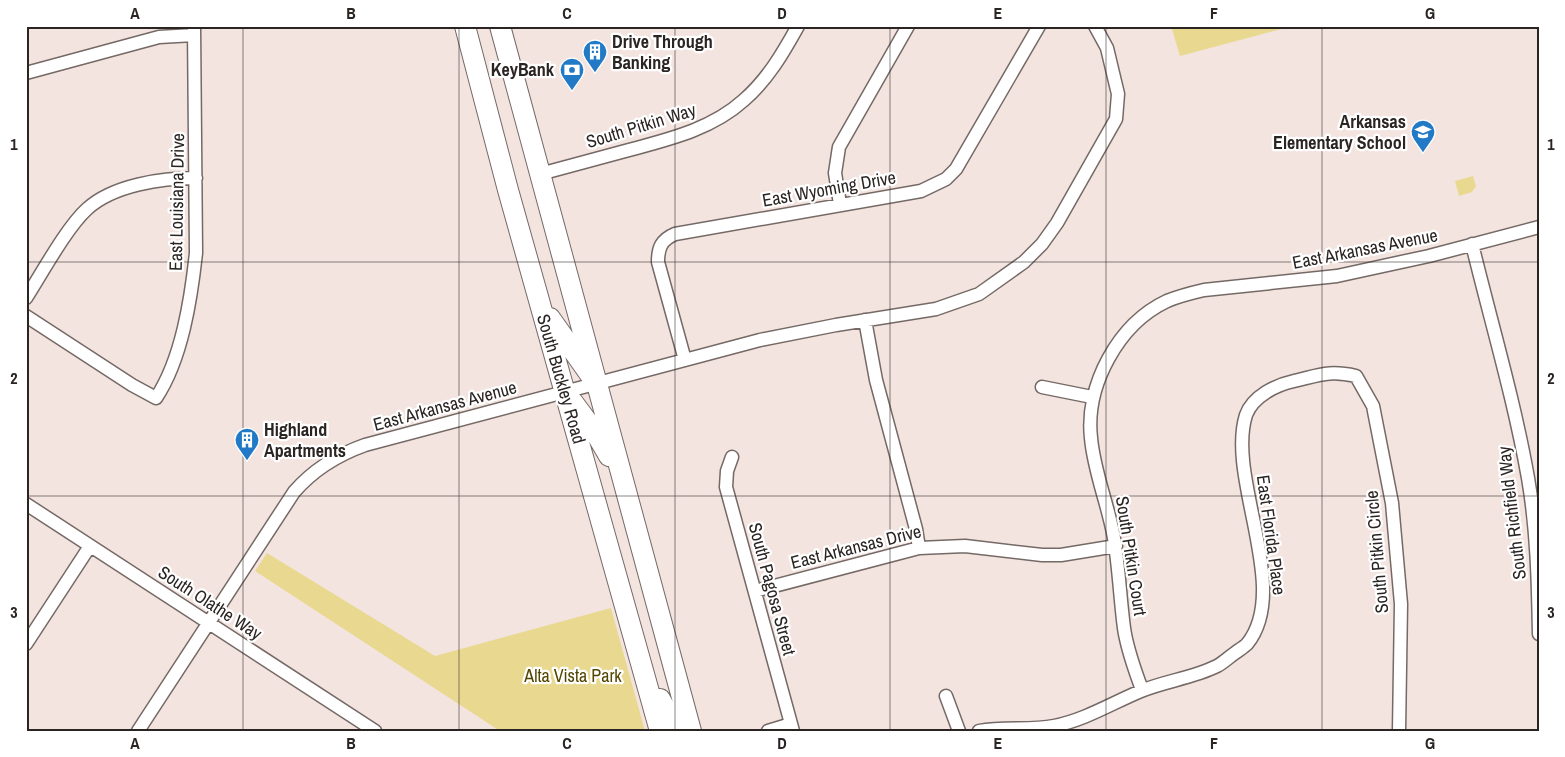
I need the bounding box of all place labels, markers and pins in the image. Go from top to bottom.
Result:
place label: Drive Through Banking [612,29,713,75]
building icon: Drive Through Banking [582,39,608,73]
place label: KeyBank [491,57,555,82]
bank icon: KeyBank [559,57,585,91]
place label: Arkansas Elementary School [1273,109,1406,155]
school or university icon: Arkansas Elementary School [1410,119,1436,153]
place label: Highland Apartments [264,417,346,463]
building icon: Highland Apartments [234,427,260,461]

